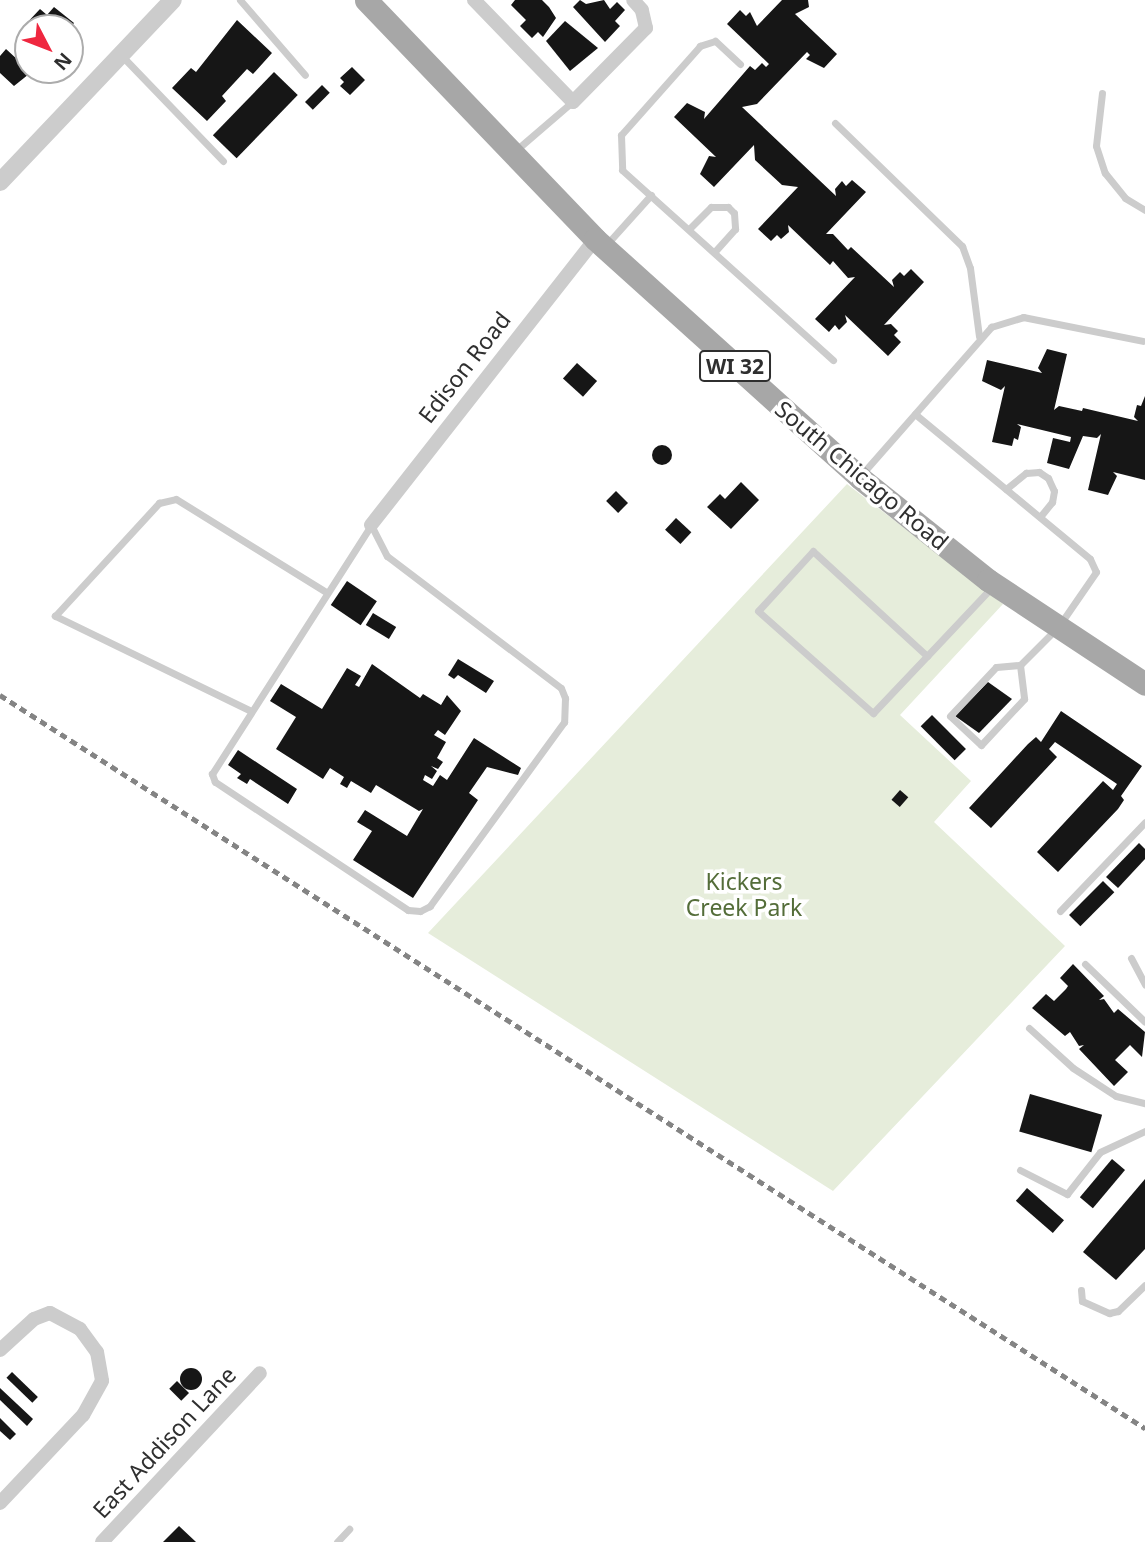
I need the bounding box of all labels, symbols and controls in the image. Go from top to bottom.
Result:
north arrow [14,14,84,84]
text: N [48,47,78,76]
street label: Edison Road [412,306,516,428]
road number: WI 32 [698,348,772,384]
street label: South Chicago Road [770,395,954,555]
park label: Kickers Creek Park [686,867,802,921]
street label: East Addison Lane [87,1360,241,1524]

